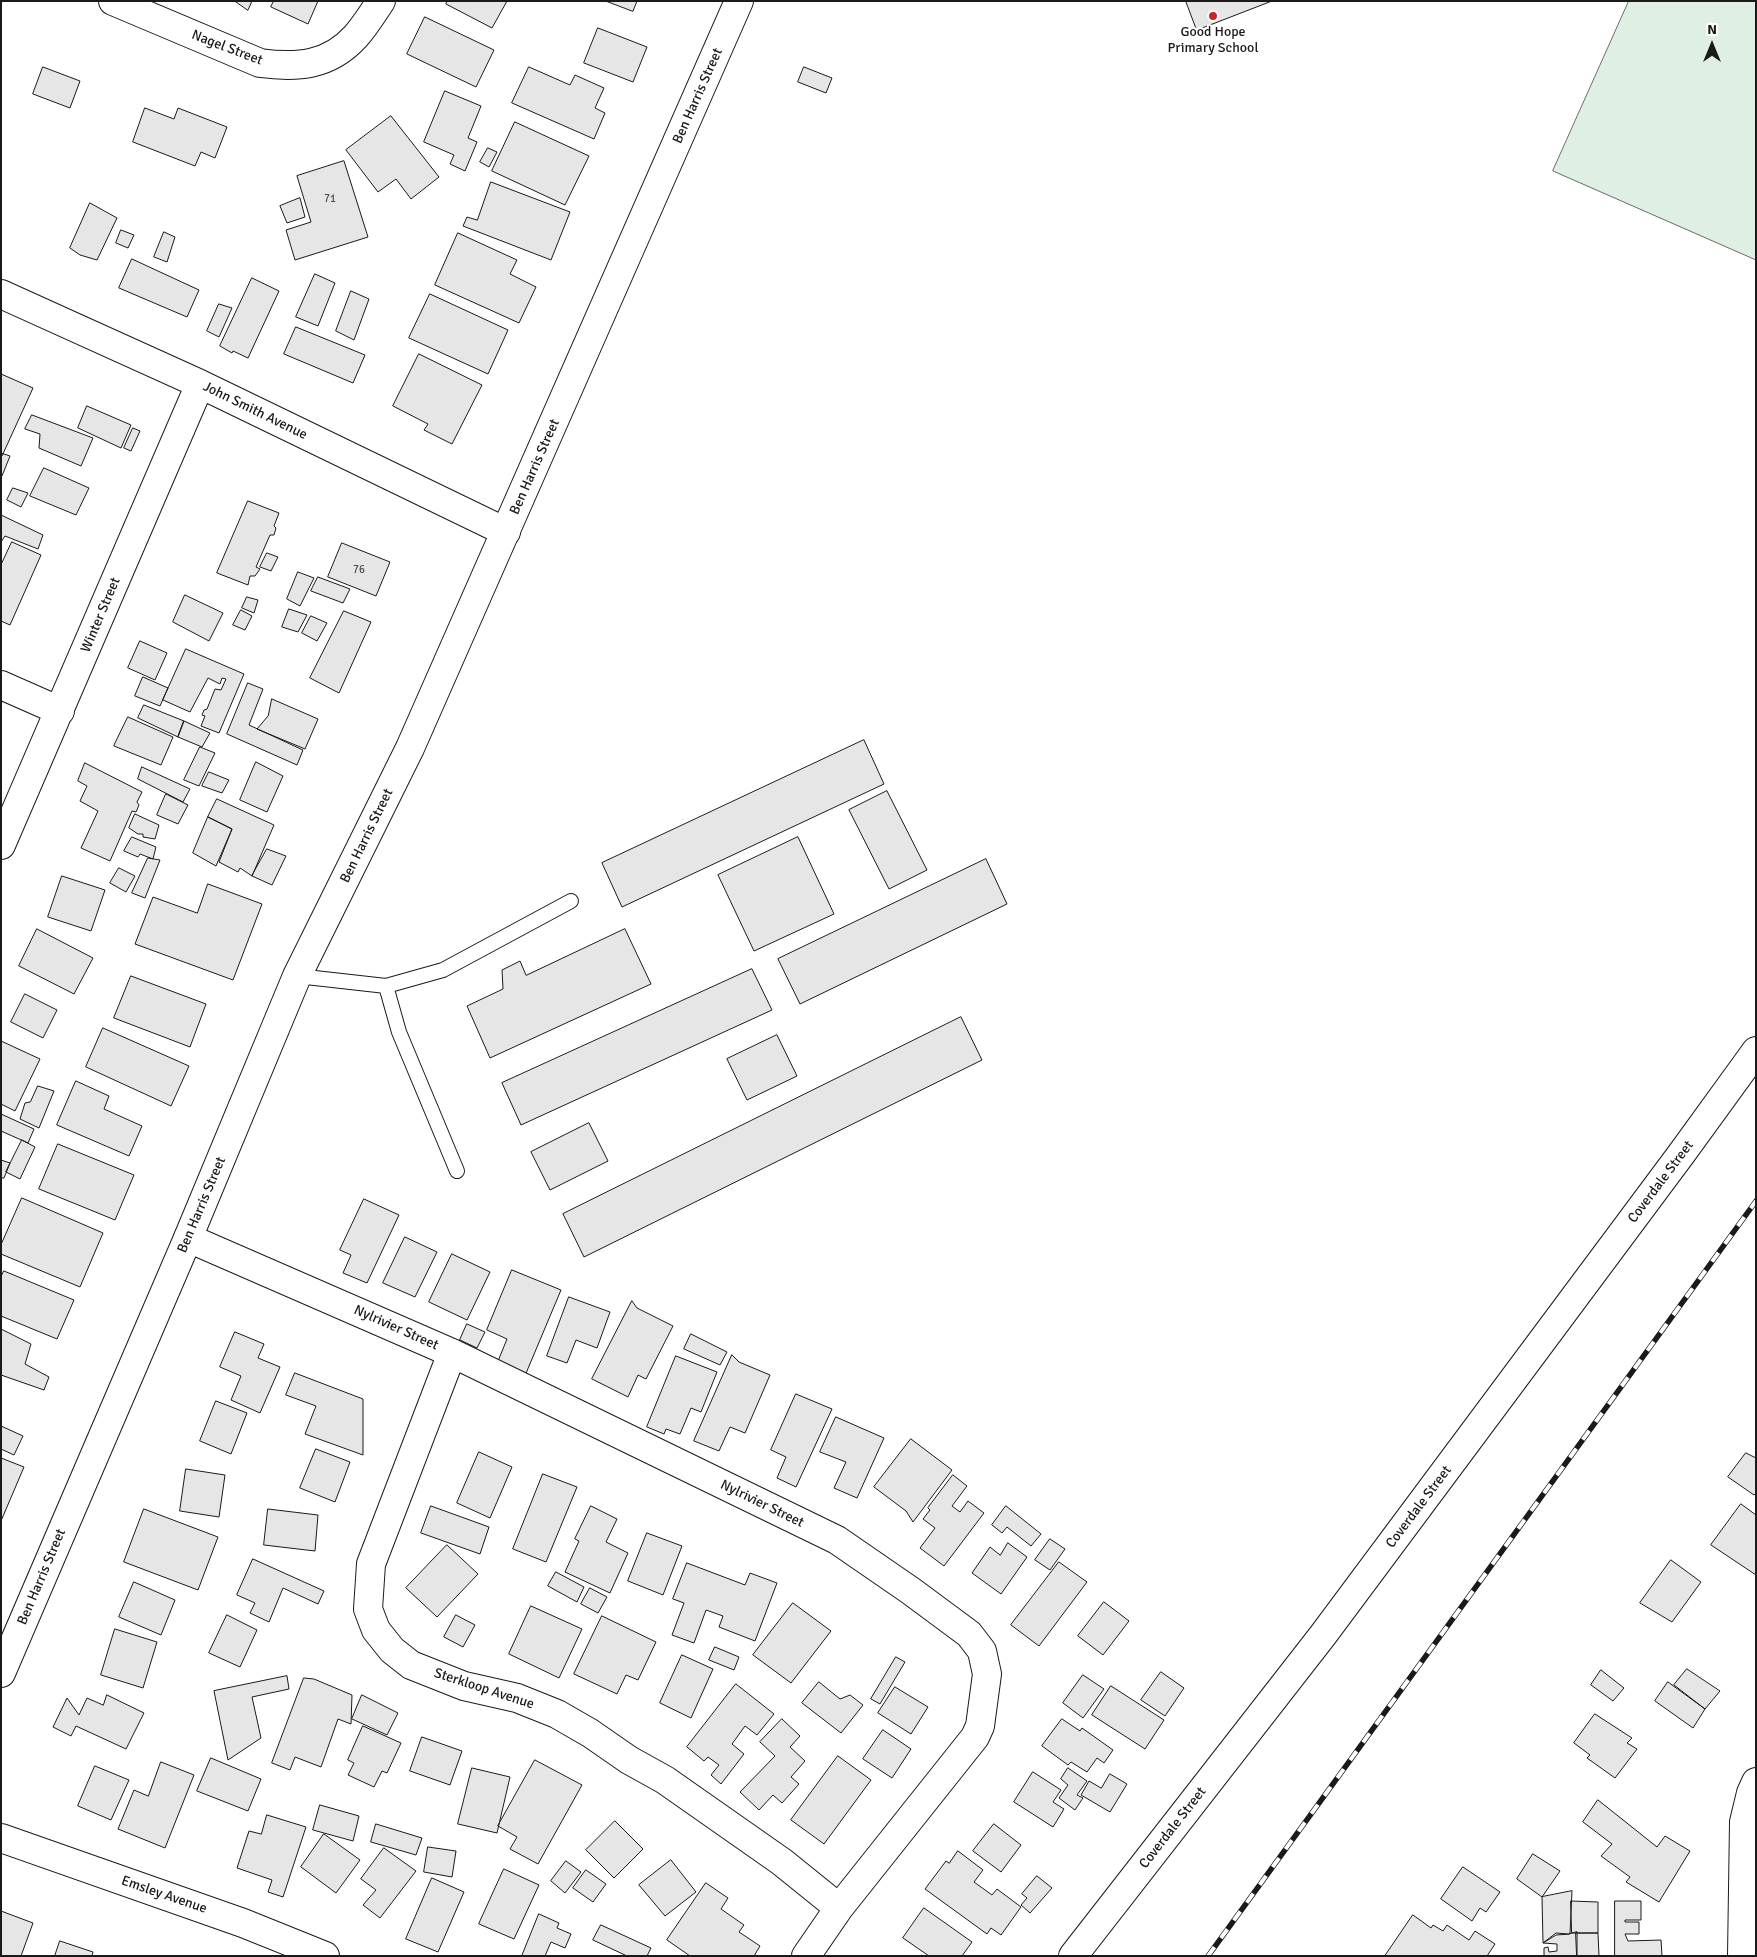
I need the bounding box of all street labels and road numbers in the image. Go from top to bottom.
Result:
street label: Nagel Street [189,27,265,69]
street label: Ben Harris Street [669,46,727,146]
street label: John Smith Avenue [200,378,310,444]
street label: Ben Harris Street [506,417,564,517]
street label: Winter Street [78,575,124,655]
street label: Ben Harris Street [337,786,397,886]
street label: Coverdale Street [1625,1138,1697,1226]
street label: Ben Harris Street [174,1154,230,1256]
street label: Nylrivier Street [351,1302,441,1354]
street label: Coverdale Street [1383,1463,1455,1551]
street label: Nylrivier Street [717,1477,807,1531]
street label: Ben Harris Street [14,1526,70,1628]
street label: Sterkloop Avenue [432,1665,536,1713]
street label: Coverdale Street [1136,1784,1210,1872]
street label: Emsley Avenue [119,1873,209,1917]

